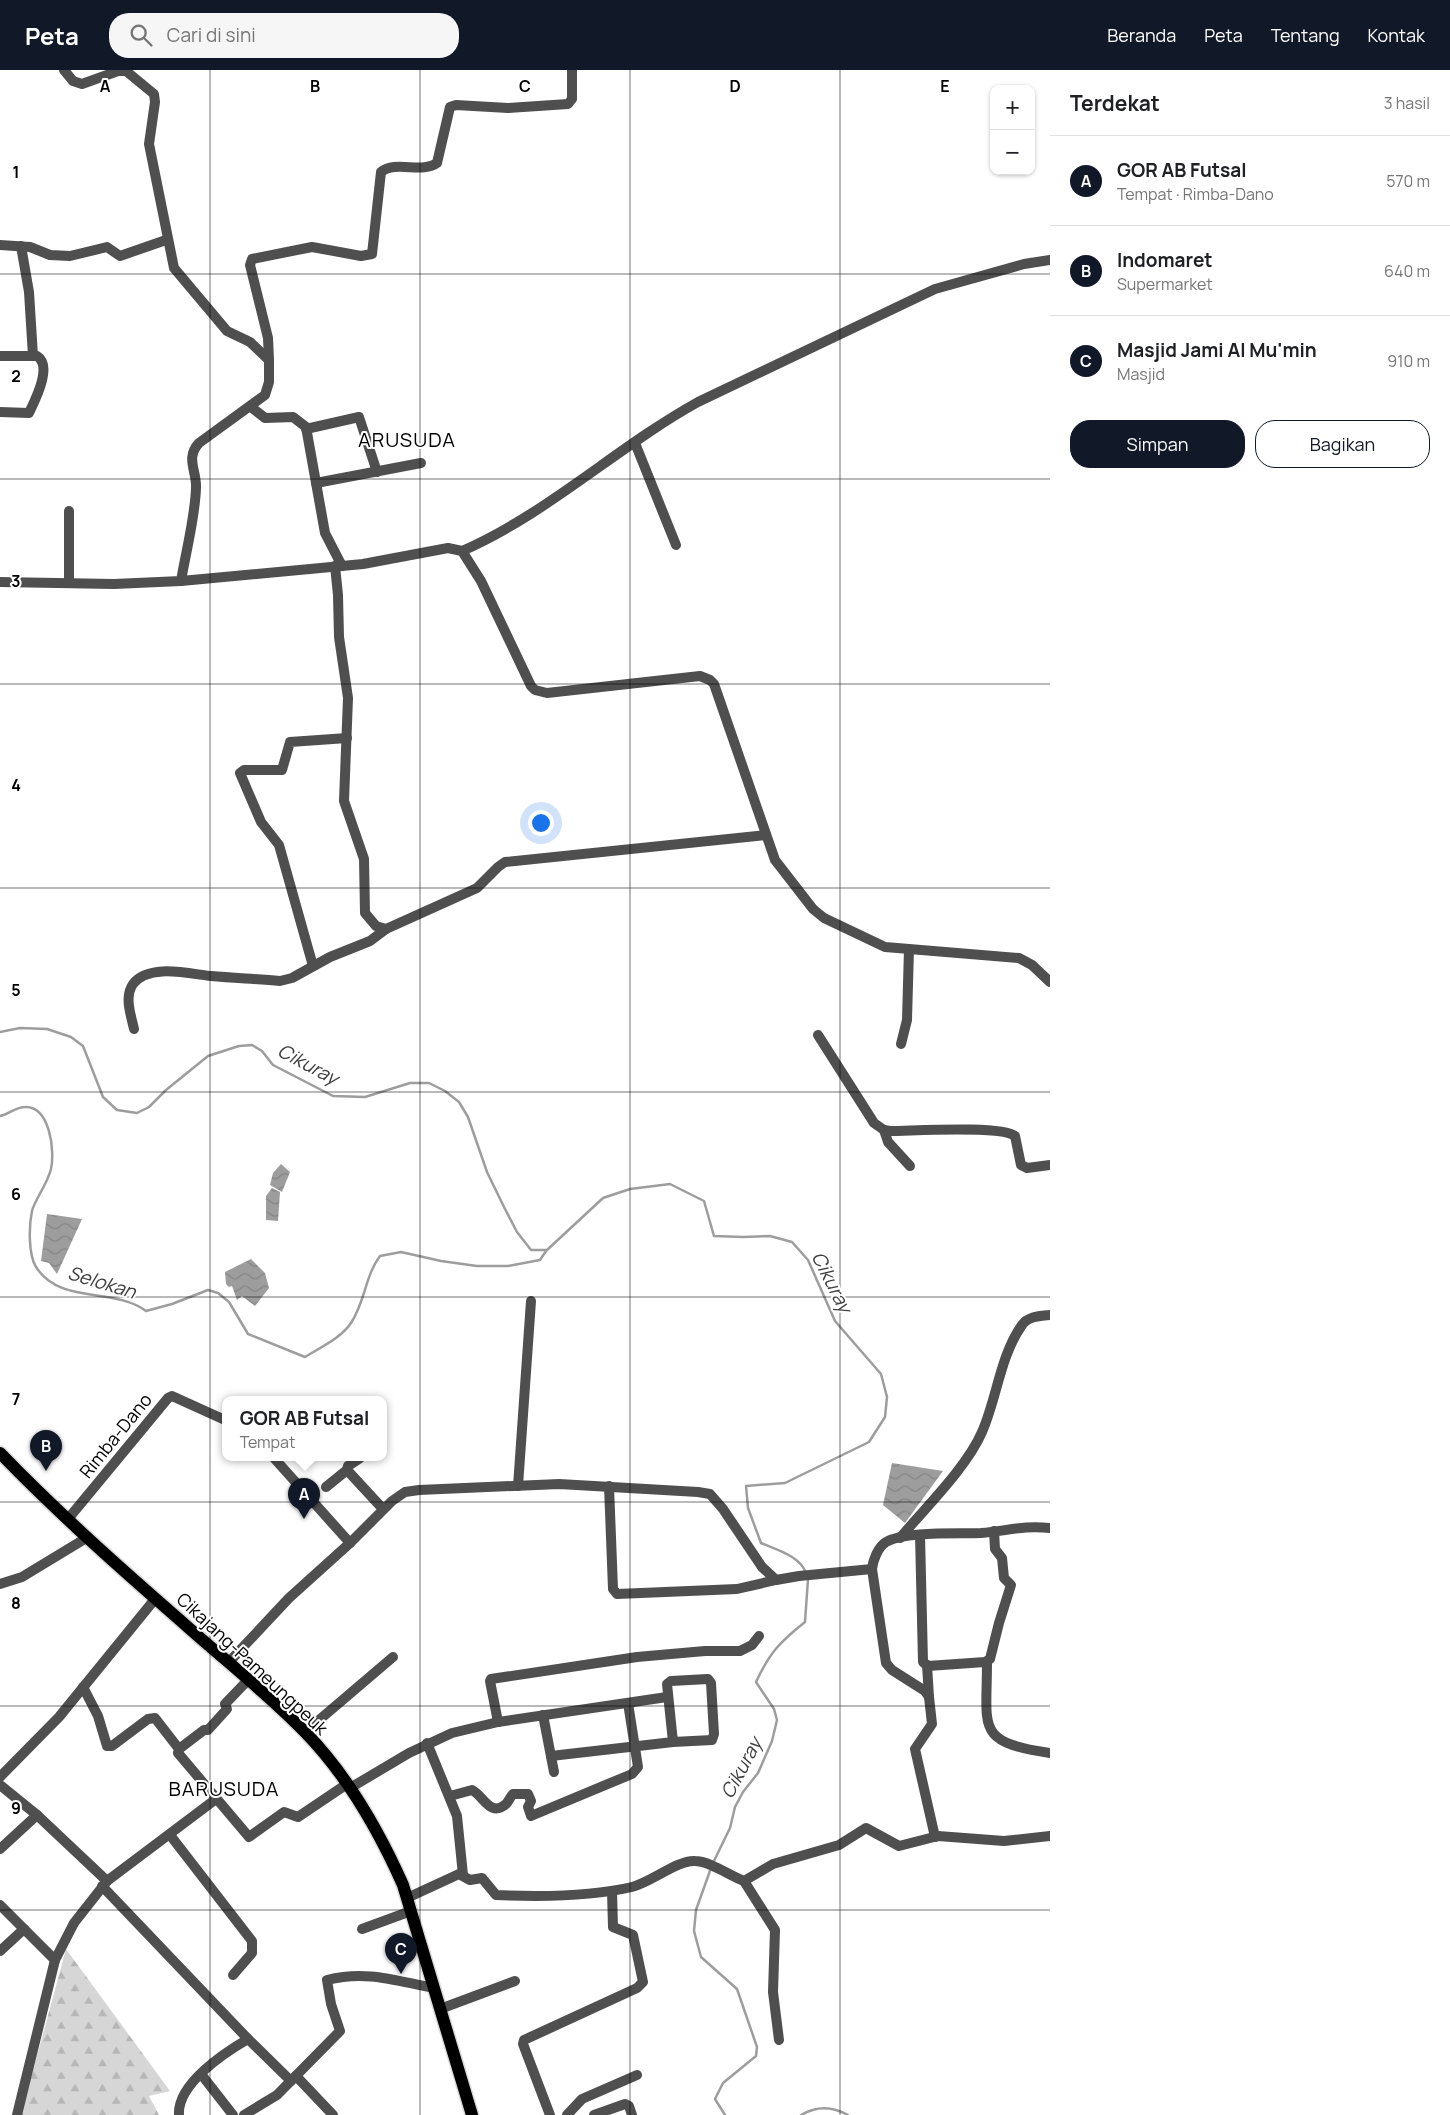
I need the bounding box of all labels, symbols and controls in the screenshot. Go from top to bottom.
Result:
search box [109,13,459,58]
text: Peta [25,19,79,52]
icon: search [127,21,155,49]
text: Cari di sini [167,22,256,48]
text: Beranda [1107,23,1176,47]
text: Peta [1204,23,1243,47]
text: Tentang [1271,23,1340,47]
text: Kontak [1368,23,1425,47]
text: A [100,75,111,97]
text: B [310,75,320,97]
text: C [519,75,531,97]
text: D [729,75,741,97]
text: E [940,75,950,97]
map controls [990,85,1035,175]
button: + [990,85,1035,130]
text: Terdekat [1070,89,1160,117]
text: 3 hasil [1384,92,1430,114]
button: − [990,130,1035,175]
text: GOR AB Futsal [1117,157,1247,183]
text: 1 [12,161,20,183]
text: A [1081,170,1091,192]
text: 570 m [1386,170,1430,192]
text: Tempat · Rimba-Dano [1117,183,1274,205]
text: Indomaret [1117,247,1213,273]
text: B [1081,260,1091,282]
text: 640 m [1384,260,1430,282]
text: Supermarket [1117,273,1213,295]
text: Masjid Jami Al Mu'min [1117,337,1317,363]
text: C [1080,350,1092,372]
text: 910 m [1387,350,1430,372]
text: Masjid [1117,363,1165,385]
text: 2 [11,365,21,387]
button: Simpan [1070,420,1245,468]
button: Bagikan [1255,420,1430,468]
district label: ARUSUDA [358,426,456,453]
text: 3 [11,570,21,592]
text: 4 [11,774,21,796]
your location [528,810,554,836]
text: 5 [11,979,21,1001]
water label: Cikuray [273,1037,346,1092]
text: 6 [11,1183,21,1205]
water label: Cikuray [806,1247,860,1320]
water label: Selokan [65,1259,140,1305]
text: 7 [12,1388,20,1410]
street label: Rimba-Dano [74,1388,157,1483]
popup [222,1396,387,1461]
text: GOR AB Futsal [240,1405,369,1431]
pin: B [30,1430,62,1471]
text: Tempat [240,1431,295,1453]
pin: A [288,1478,320,1519]
street label: Cikajang-Pameungpeuk [172,1587,334,1740]
text: 8 [11,1592,21,1614]
water label: Cikuray [714,1730,769,1803]
district label: BARUSUDA [168,1775,280,1802]
text: 9 [11,1797,21,1819]
pin: C [385,1933,417,1974]

